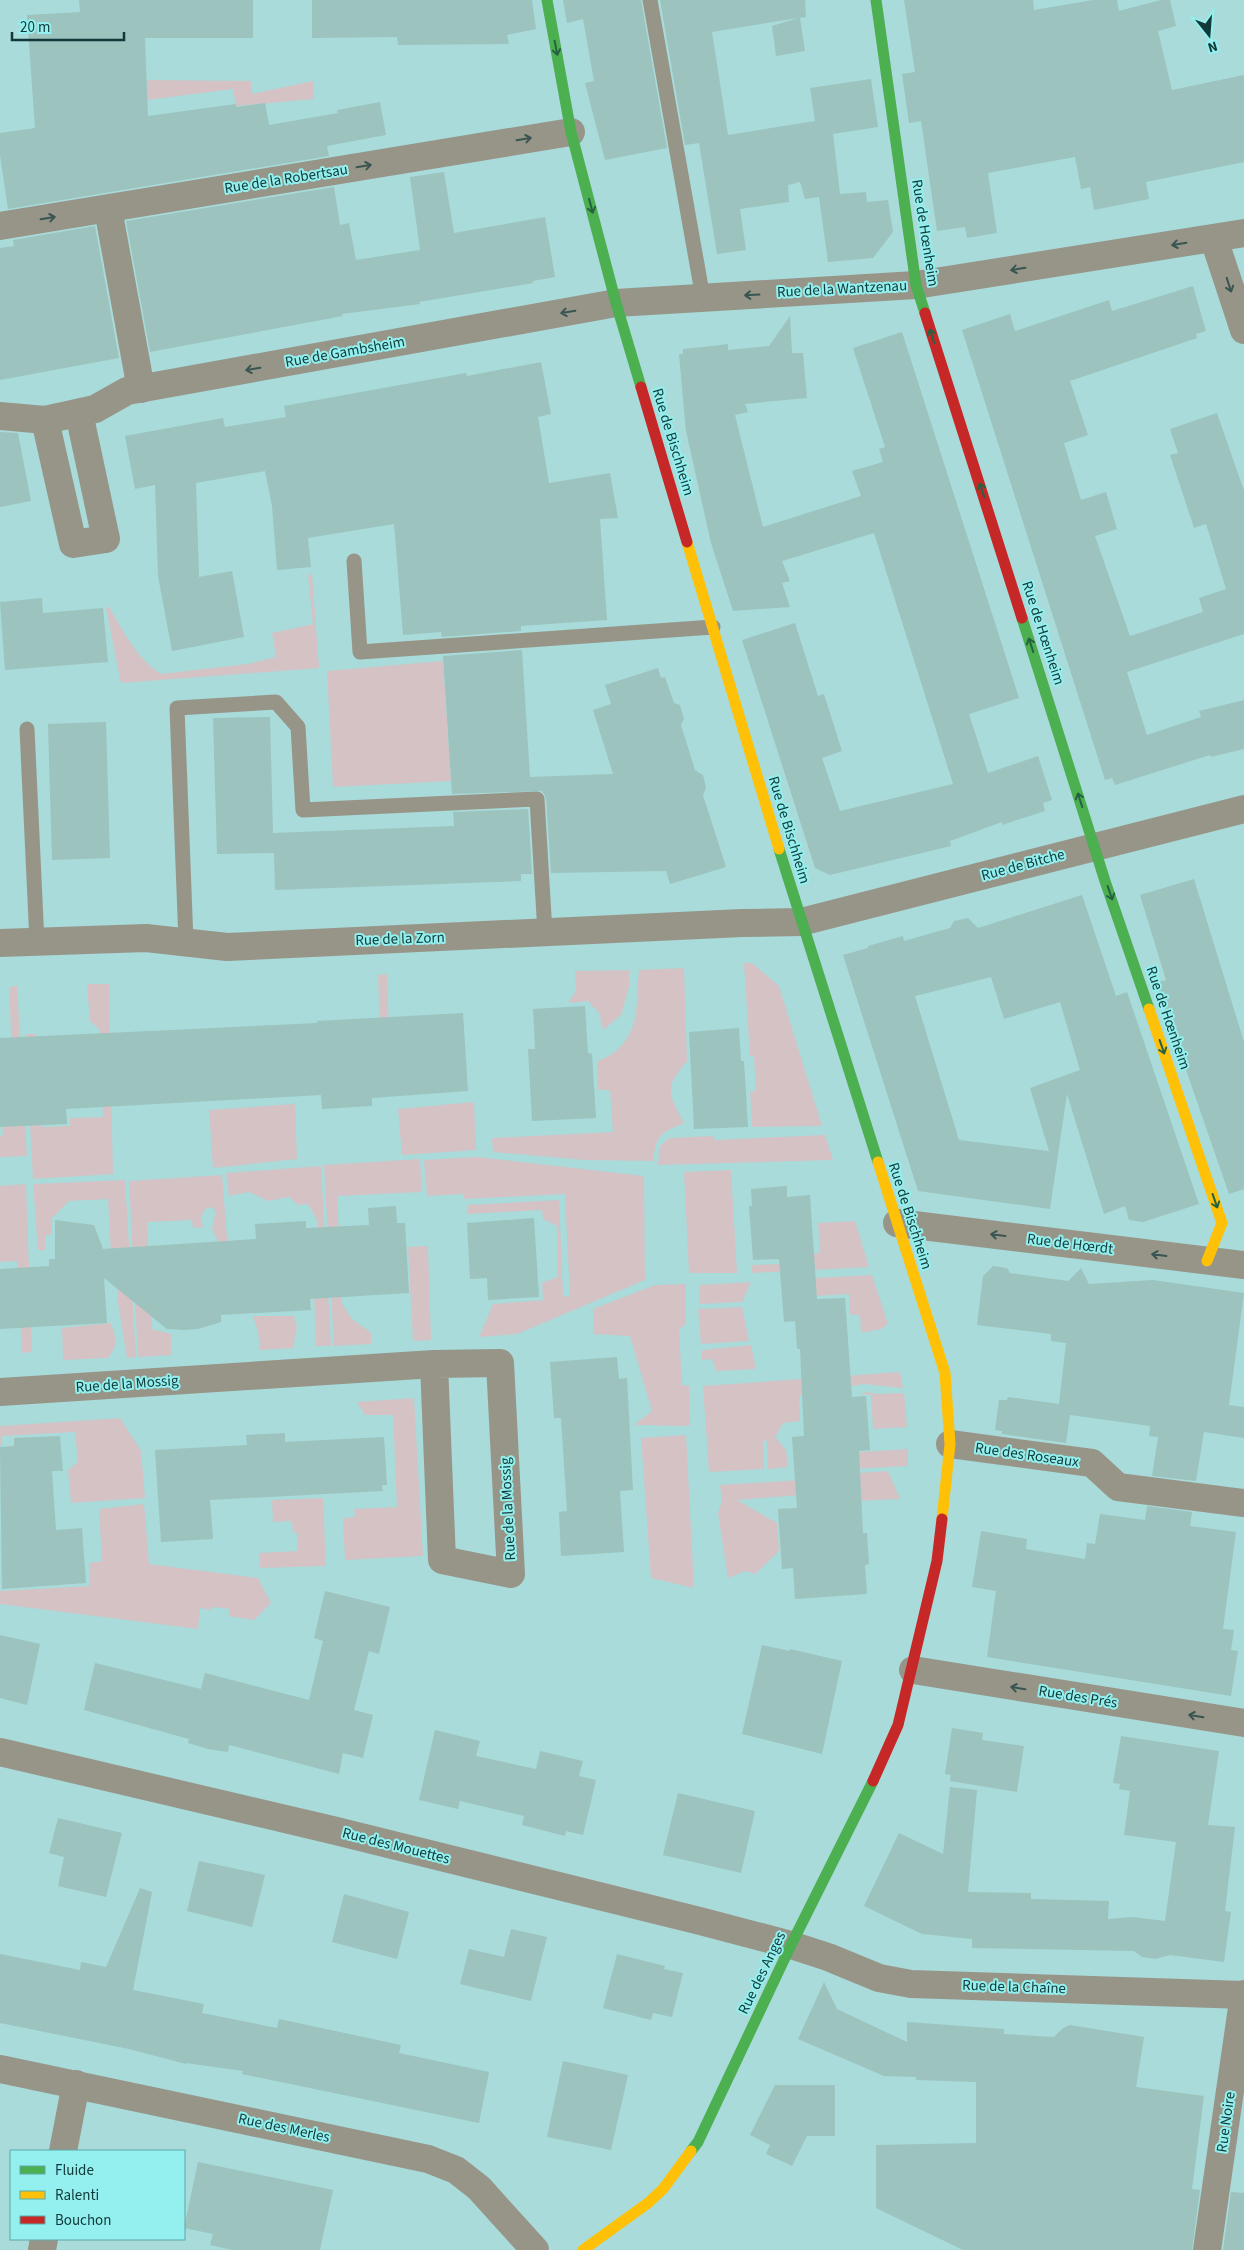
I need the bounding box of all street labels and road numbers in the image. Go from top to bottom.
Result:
street label: Rue de la Robertsau [223,159,349,199]
street label: Rue de Hœnheim [906,178,944,288]
street label: Rue de la Wantzenau [776,275,908,303]
street label: Rue de Gambsheim [283,331,407,373]
street label: Rue de Bischheim [647,386,699,498]
street label: Rue de Hœnheim [1016,578,1070,688]
street label: Rue de Bischheim [763,774,815,886]
street label: Rue de Bitche [979,844,1067,886]
street label: Rue de la Zorn [355,927,445,951]
street label: Rue de Hœnheim [1140,963,1196,1073]
street label: Rue de Bischheim [883,1160,937,1272]
street label: Rue de Hœrdt [1026,1228,1114,1260]
street label: Rue de la Mossig [75,1370,180,1398]
street label: Rue des Roseaux [974,1437,1081,1473]
street label: Rue de la Mossig [495,1457,521,1561]
street label: Rue des Prés [1037,1680,1119,1714]
street label: Rue des Mouettes [340,1823,452,1869]
street label: Rue des Anges [733,1928,791,2018]
street label: Rue de la Chaîne [962,1975,1066,1999]
street label: Rue Noire [1211,2090,1241,2154]
street label: Rue des Merles [236,2108,332,2148]

